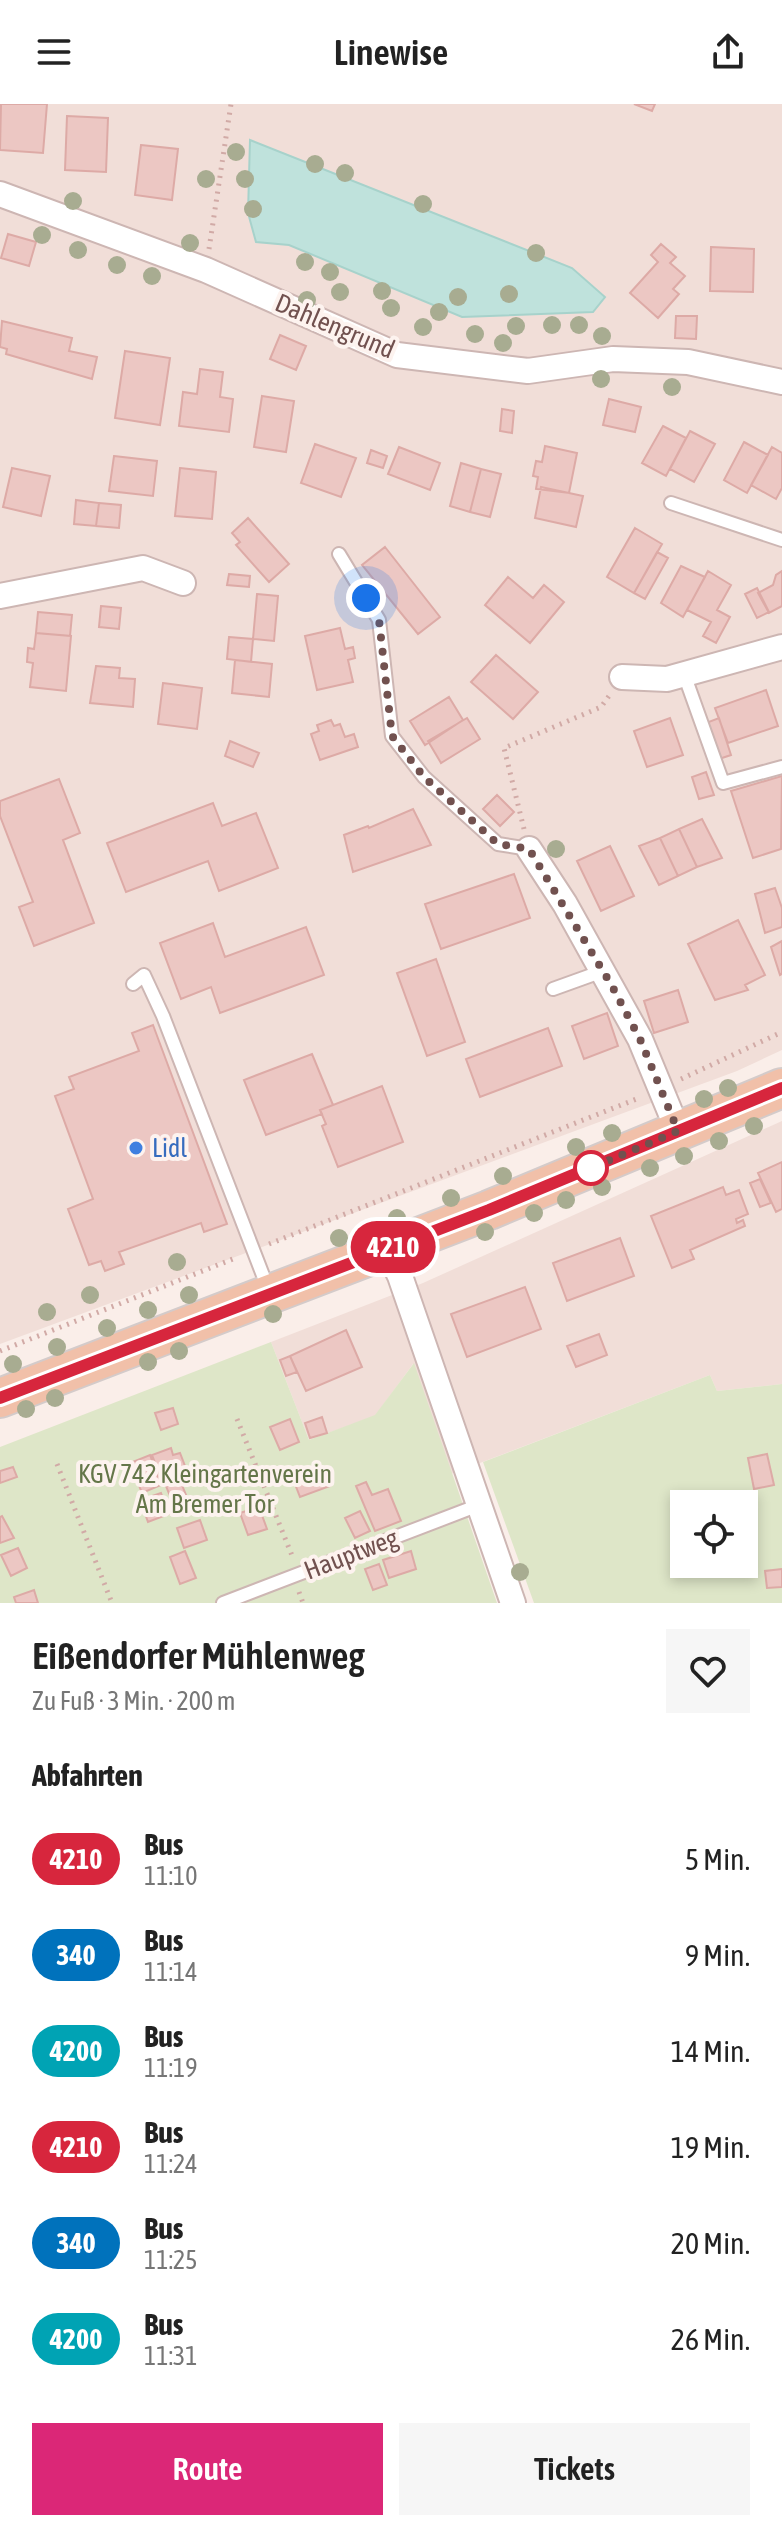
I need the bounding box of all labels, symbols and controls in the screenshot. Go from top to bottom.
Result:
icon: menu [32,30,76,74]
icon: share [706,30,750,74]
text: Linewise [334,31,448,73]
street label: Dahlengrund [271,287,399,365]
your location [346,578,386,618]
place label: Lidl [152,1133,187,1163]
marker: Lidl [127,1139,145,1157]
unlabelled marker [574,1151,608,1185]
line badge: 4210 [337,1221,449,1273]
text: 4210 [367,1231,419,1263]
park label: KGV 742 Kleingartenverein Am Bremer Tor [78,1459,332,1519]
map controls [670,1490,758,1578]
button: locate [670,1490,758,1578]
street label: Hauptweg [300,1522,403,1586]
button: heart [666,1629,750,1713]
text: Eißendorfer Mühlenweg [32,1634,365,1677]
text: Zu Fuß · 3 Min. · 200 m [32,1686,236,1716]
text: Abfahrten [32,1758,143,1792]
text: Bus [144,1827,183,1861]
text: 5 Min. [685,1842,750,1876]
text: 4210 [50,1843,102,1875]
text: 11:10 [144,1861,198,1891]
text: Bus [144,1923,183,1957]
text: 9 Min. [685,1938,750,1972]
text: 340 [56,1939,96,1971]
text: 11:14 [144,1957,198,1987]
text: Bus [144,2019,183,2053]
text: 14 Min. [671,2034,750,2068]
text: 4200 [50,2035,102,2067]
text: 11:19 [144,2053,198,2083]
text: Bus [144,2115,183,2149]
text: 19 Min. [671,2130,750,2164]
text: 4210 [50,2131,102,2163]
text: 11:24 [144,2149,198,2179]
text: Bus [144,2211,183,2245]
text: 20 Min. [671,2226,750,2260]
text: 340 [56,2227,96,2259]
text: 11:25 [144,2245,198,2275]
text: Bus [144,2307,183,2341]
text: 26 Min. [671,2322,750,2356]
text: 4200 [50,2323,102,2355]
text: 11:31 [144,2341,198,2371]
button: Route [32,2423,383,2515]
button: Tickets [399,2423,750,2515]

